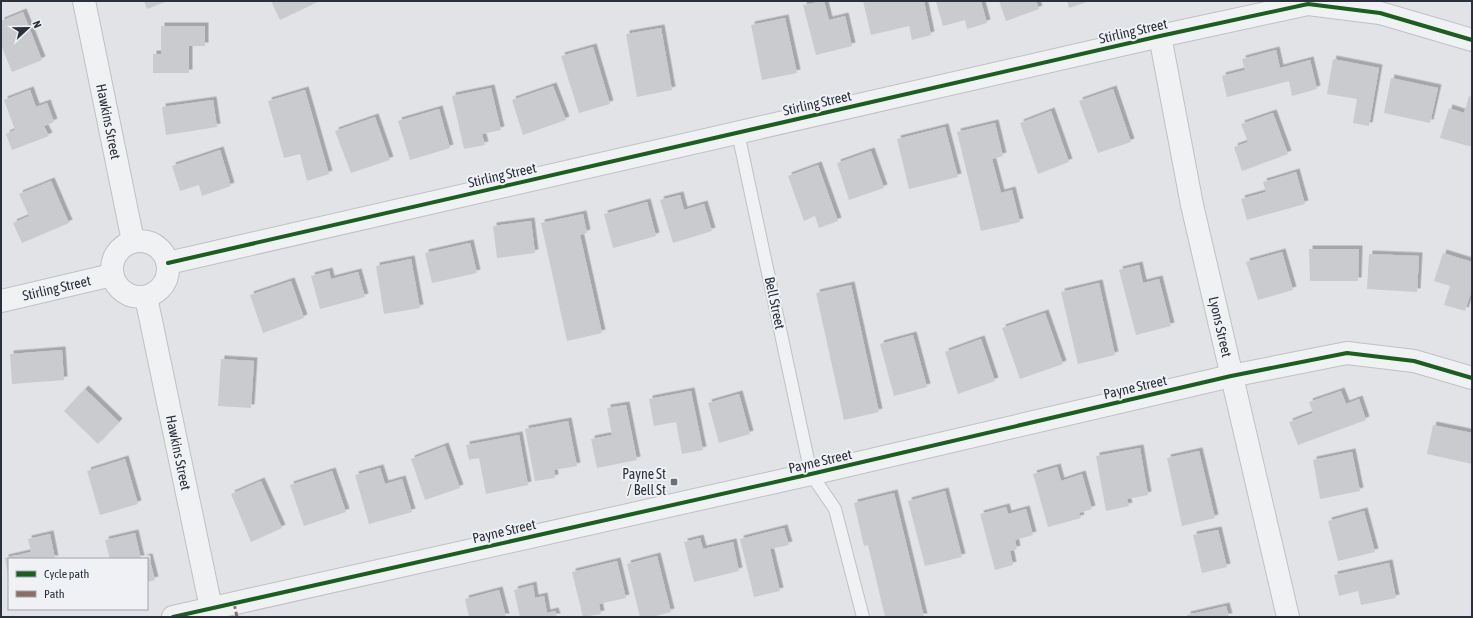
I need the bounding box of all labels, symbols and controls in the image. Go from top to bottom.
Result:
north arrow [8,8,48,48]
street label: Stirling Street [1097,15,1169,47]
text: N [30,19,44,30]
street label: Hawkins Street [93,82,124,161]
street label: Stirling Street [781,87,853,119]
street label: Stirling Street [466,159,538,191]
street label: Stirling Street [21,272,92,304]
street label: Bell Street [762,275,788,331]
street label: Lyons Street [1206,295,1235,359]
street label: Payne Street [1102,372,1168,402]
street label: Hawkins Street [163,414,194,492]
street label: Payne Street [787,446,853,476]
place label: Payne St / Bell St [622,466,666,498]
marker: Payne St / Bell St [669,477,679,487]
street label: Payne Street [471,516,537,546]
legend [8,558,148,610]
text: Cycle path [44,567,89,581]
text: Path [44,587,65,601]

